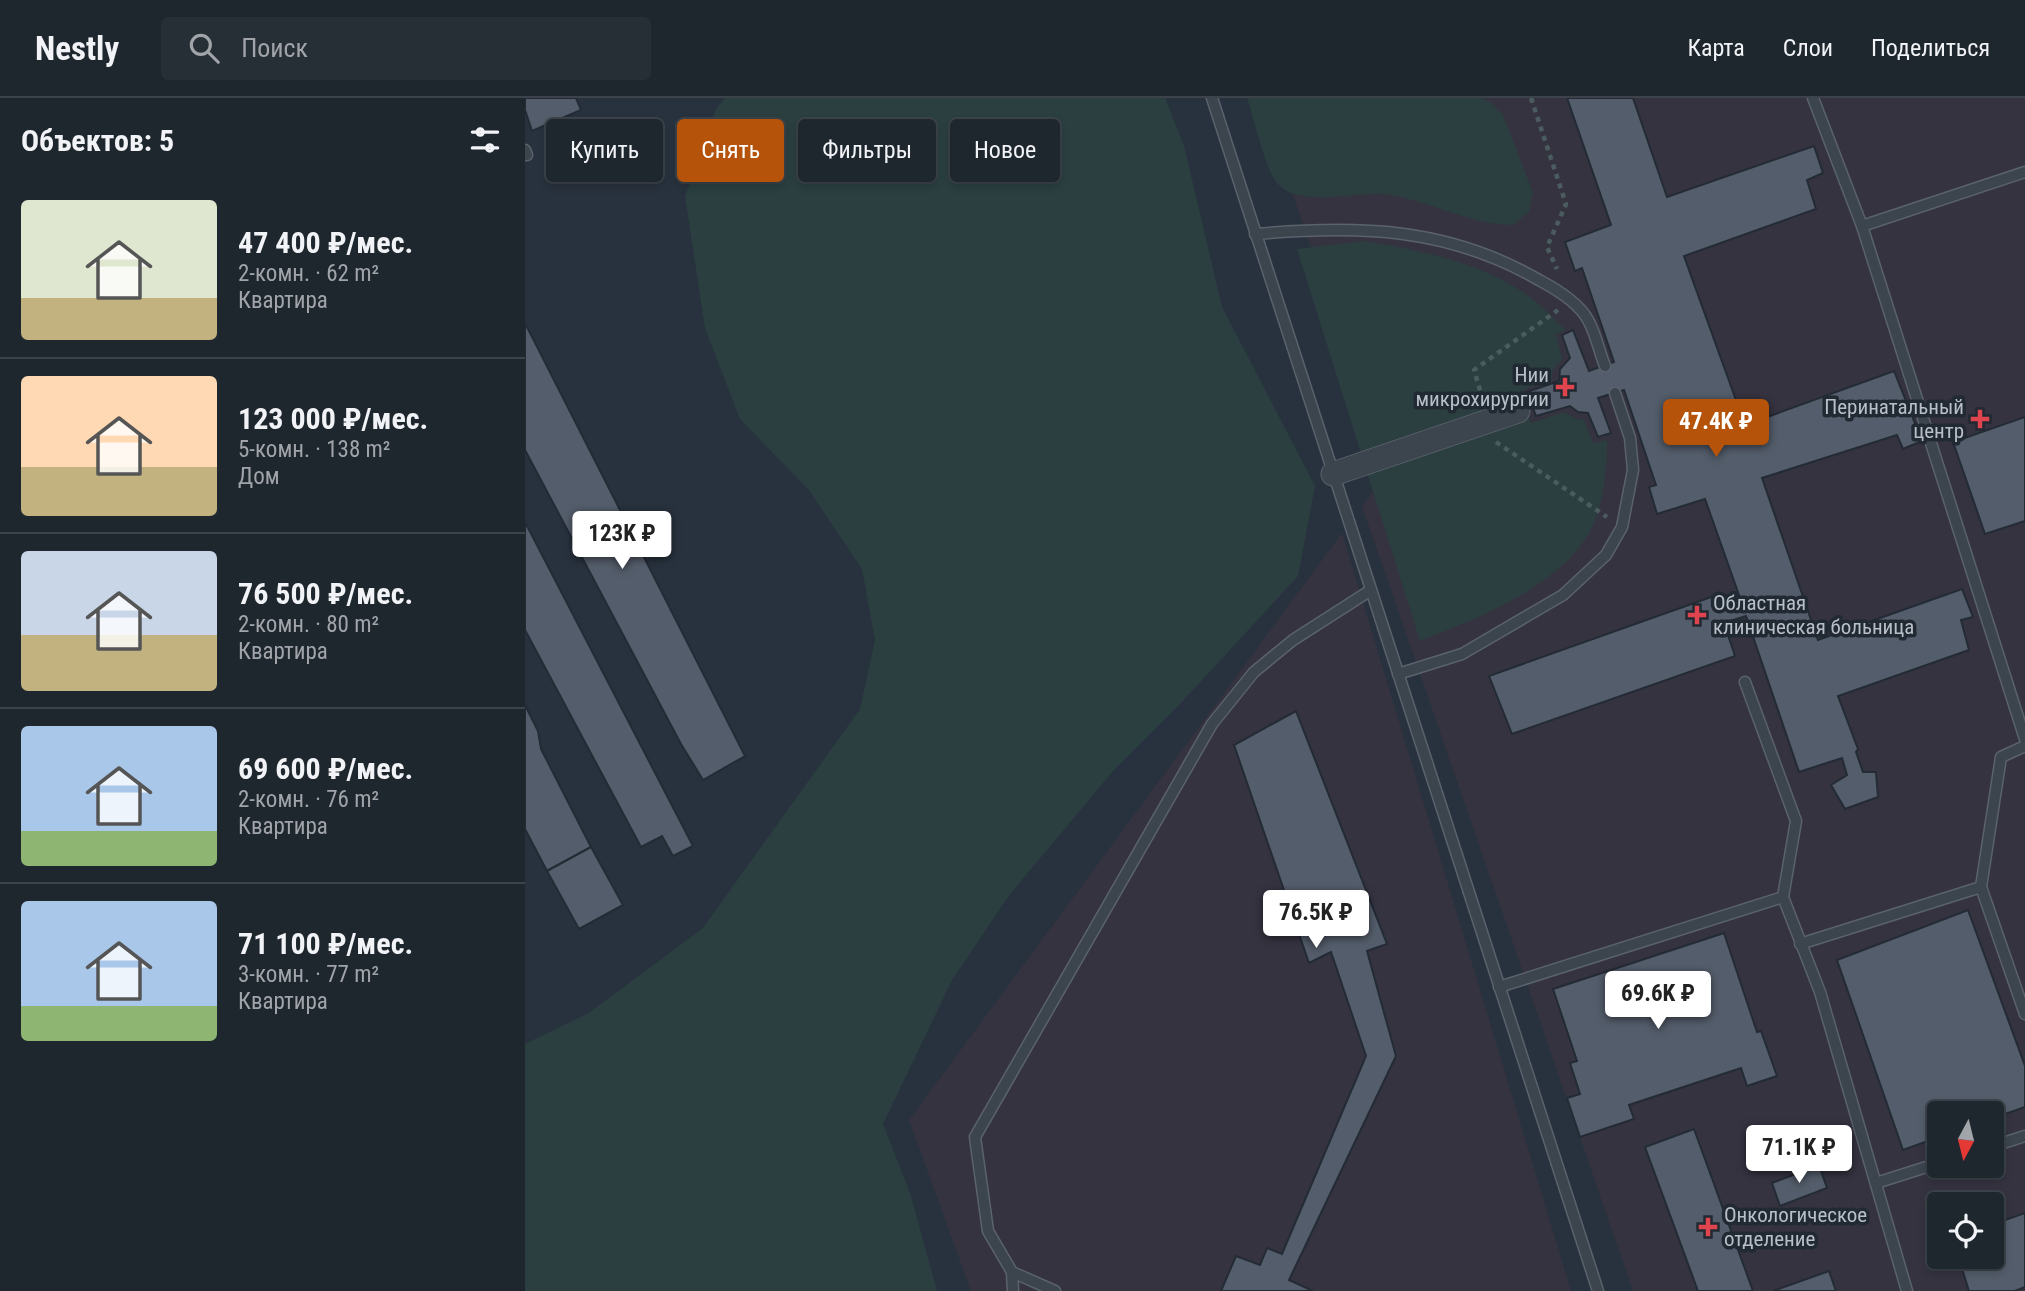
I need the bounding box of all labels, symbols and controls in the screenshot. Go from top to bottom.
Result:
search box [161,17,651,80]
text: Nestly [35,29,119,68]
icon: search [185,29,223,67]
text: Поиск [241,33,308,63]
text: Карта [1687,34,1745,62]
text: Слои [1783,34,1833,62]
text: Поделиться [1871,34,1990,62]
chip: Купить [546,119,663,182]
chip: Снять [677,119,784,182]
chip: Фильтры [798,119,936,182]
chip: Новое [950,119,1060,182]
icon: filters [466,121,504,159]
text: Объектов: 5 [21,123,174,158]
text: 47 400 ₽/мес. [238,225,413,260]
icon: home [77,228,161,312]
text: 2-комн. · 62 m² [238,260,379,287]
text: Квартира [238,287,328,314]
place label: Нии микрохирургии [1416,363,1549,411]
marker: Нии микрохирургии [1555,377,1575,397]
place label: Перинатальный центр [1824,395,1964,443]
pin: 47.4K ₽ [1651,400,1781,459]
text: 123 000 ₽/мес. [238,401,428,436]
icon: home [77,404,161,488]
text: 47.4K ₽ [1679,408,1753,435]
marker: Перинатальный центр [1970,409,1990,429]
text: 5-комн. · 138 m² [238,436,390,463]
text: Дом [238,463,280,490]
pin: 123K ₽ [565,512,679,571]
text: 123K ₽ [588,520,656,547]
text: 76 500 ₽/мес. [238,576,413,611]
icon: home [77,579,161,663]
place label: Областная клиническая больница [1713,591,1914,639]
marker: Областная клиническая больница [1687,605,1707,625]
text: 2-комн. · 80 m² [238,611,379,638]
text: Квартира [238,638,328,665]
text: 69 600 ₽/мес. [238,751,413,786]
icon: home [77,754,161,838]
text: 2-комн. · 76 m² [238,786,379,813]
text: Квартира [238,813,328,840]
pin: 76.5K ₽ [1251,890,1381,950]
text: 76.5K ₽ [1279,899,1353,926]
text: 71 100 ₽/мес. [238,926,413,961]
icon: home [77,929,161,1013]
text: 3-комн. · 77 m² [238,961,379,988]
pin: 69.6K ₽ [1593,972,1723,1031]
text: 69.6K ₽ [1621,980,1695,1007]
text: Квартира [238,988,328,1015]
north arrow [1927,1101,2004,1178]
map controls [1927,1101,2004,1269]
pin: 71.1K ₽ [1734,1126,1864,1185]
text: 71.1K ₽ [1762,1134,1836,1161]
button: locate [1927,1192,2004,1269]
place label: Онкологическое отделение [1724,1203,1867,1251]
marker: Онкологическое отделение [1698,1217,1718,1237]

